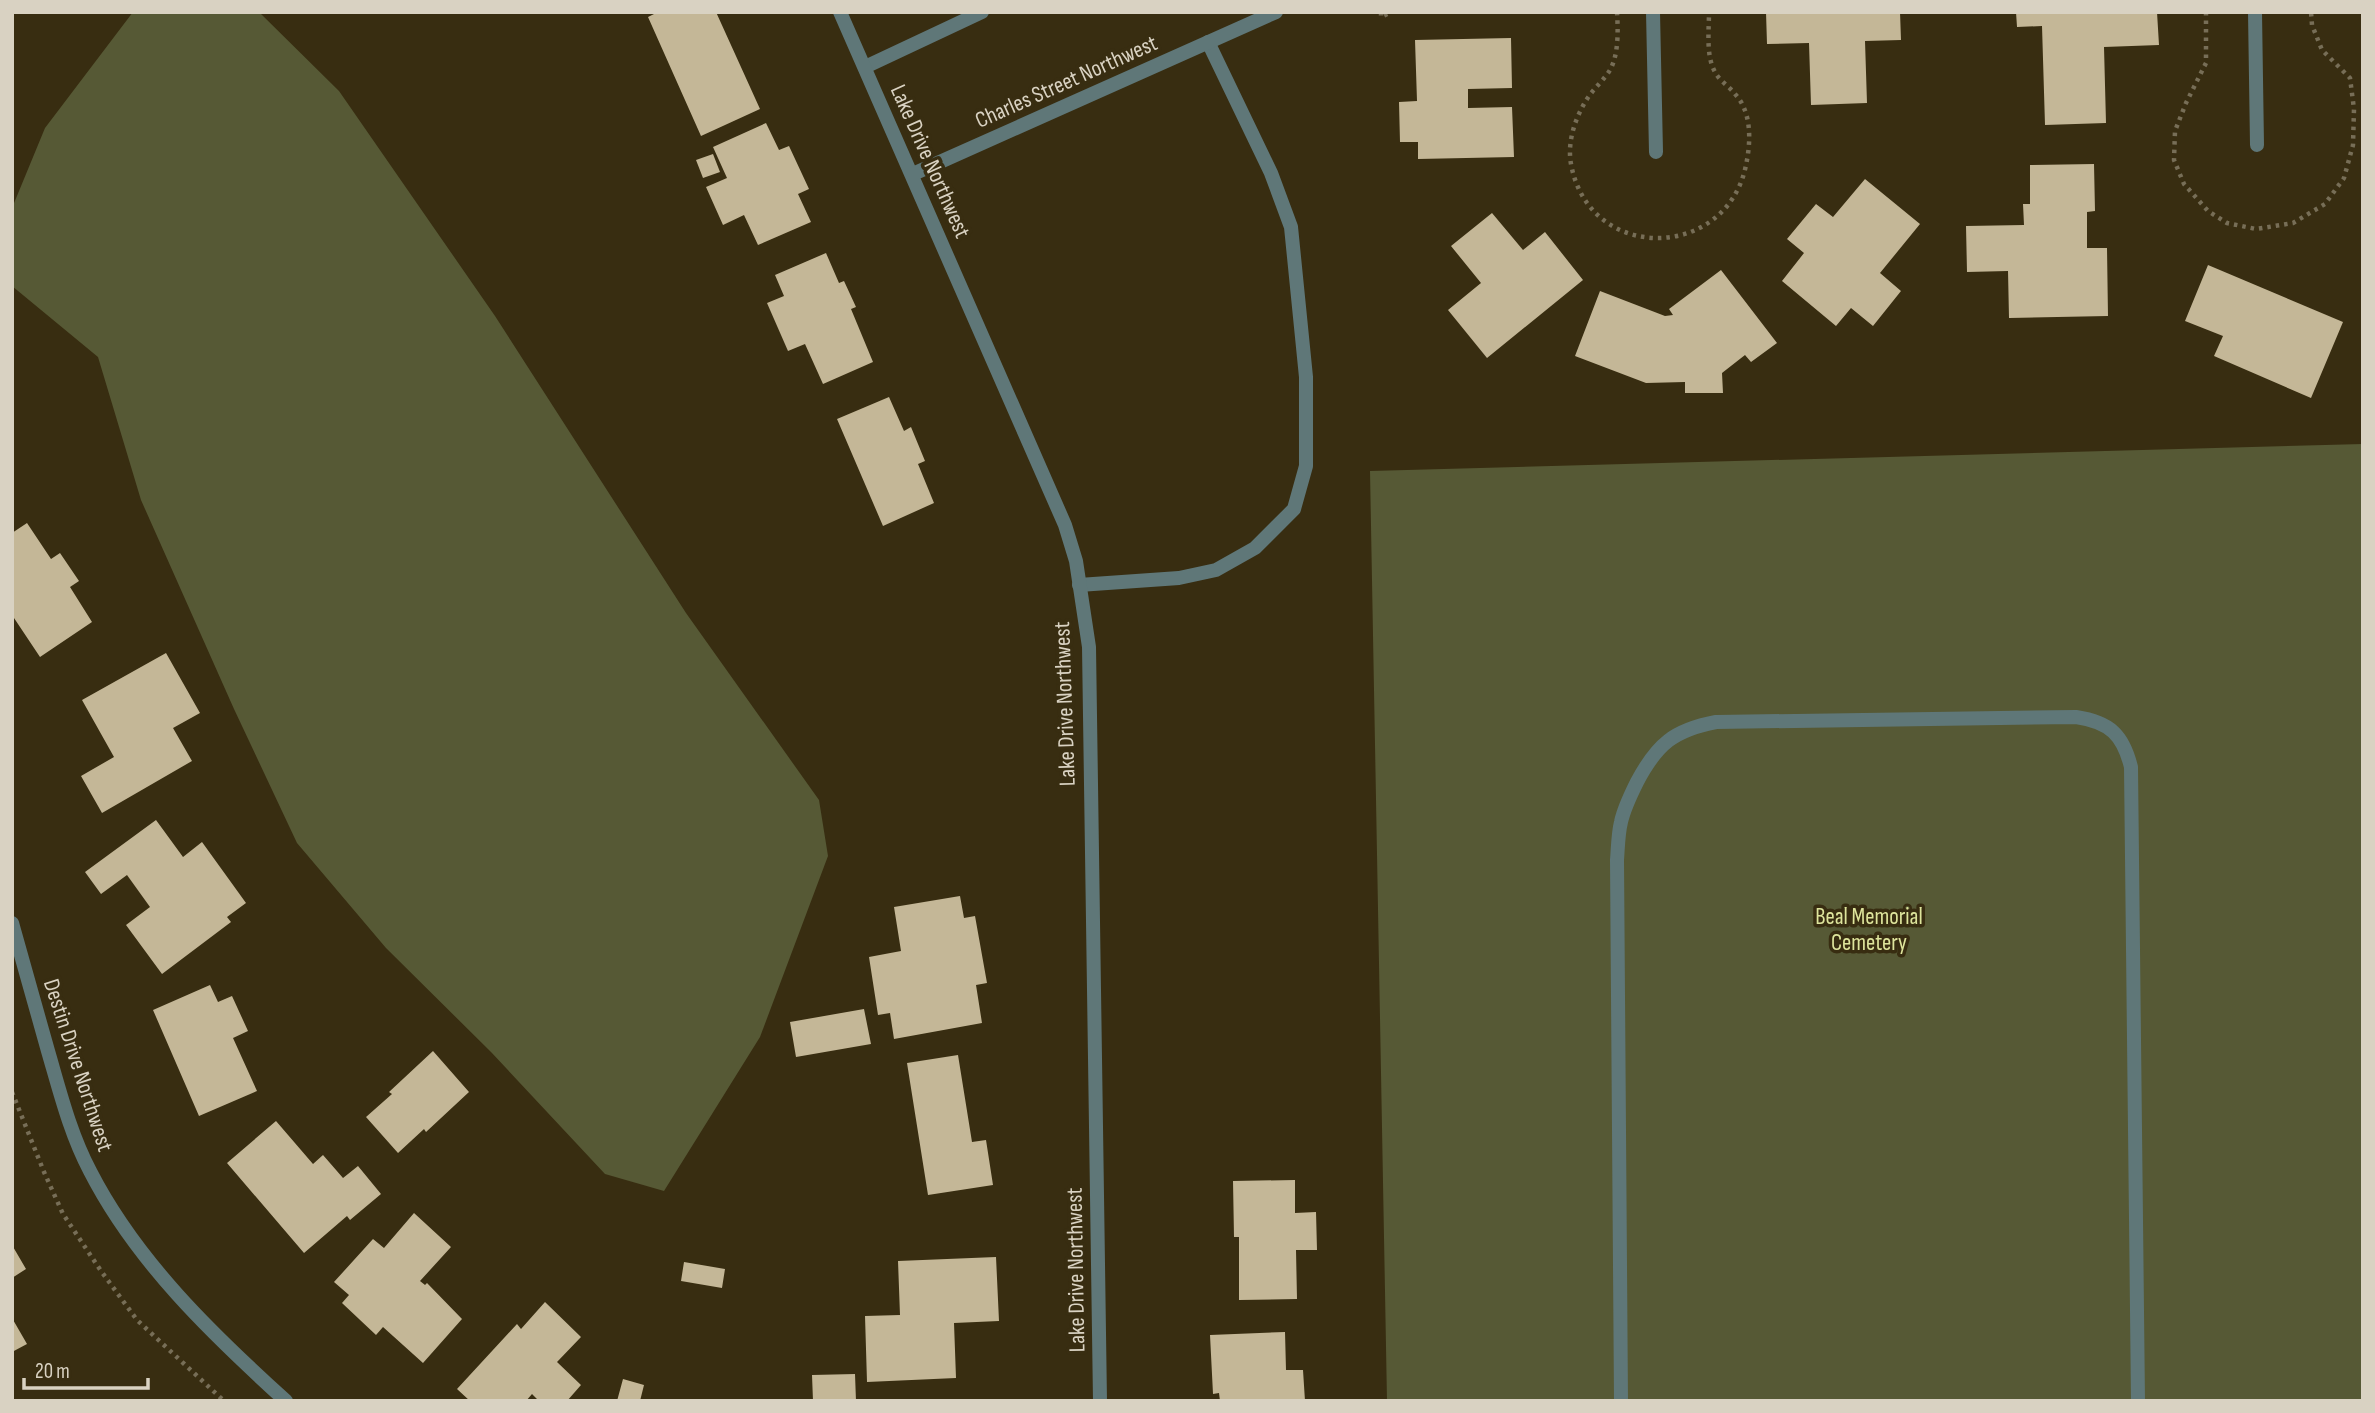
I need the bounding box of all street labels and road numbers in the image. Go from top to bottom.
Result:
street label: Charles Street Northwest [971,29,1162,135]
street label: Lake Drive Northwest [884,80,976,242]
street label: Lake Drive Northwest [1048,621,1082,787]
street label: Destin Drive Northwest [37,975,119,1155]
street label: Lake Drive Northwest [1061,1187,1091,1353]

